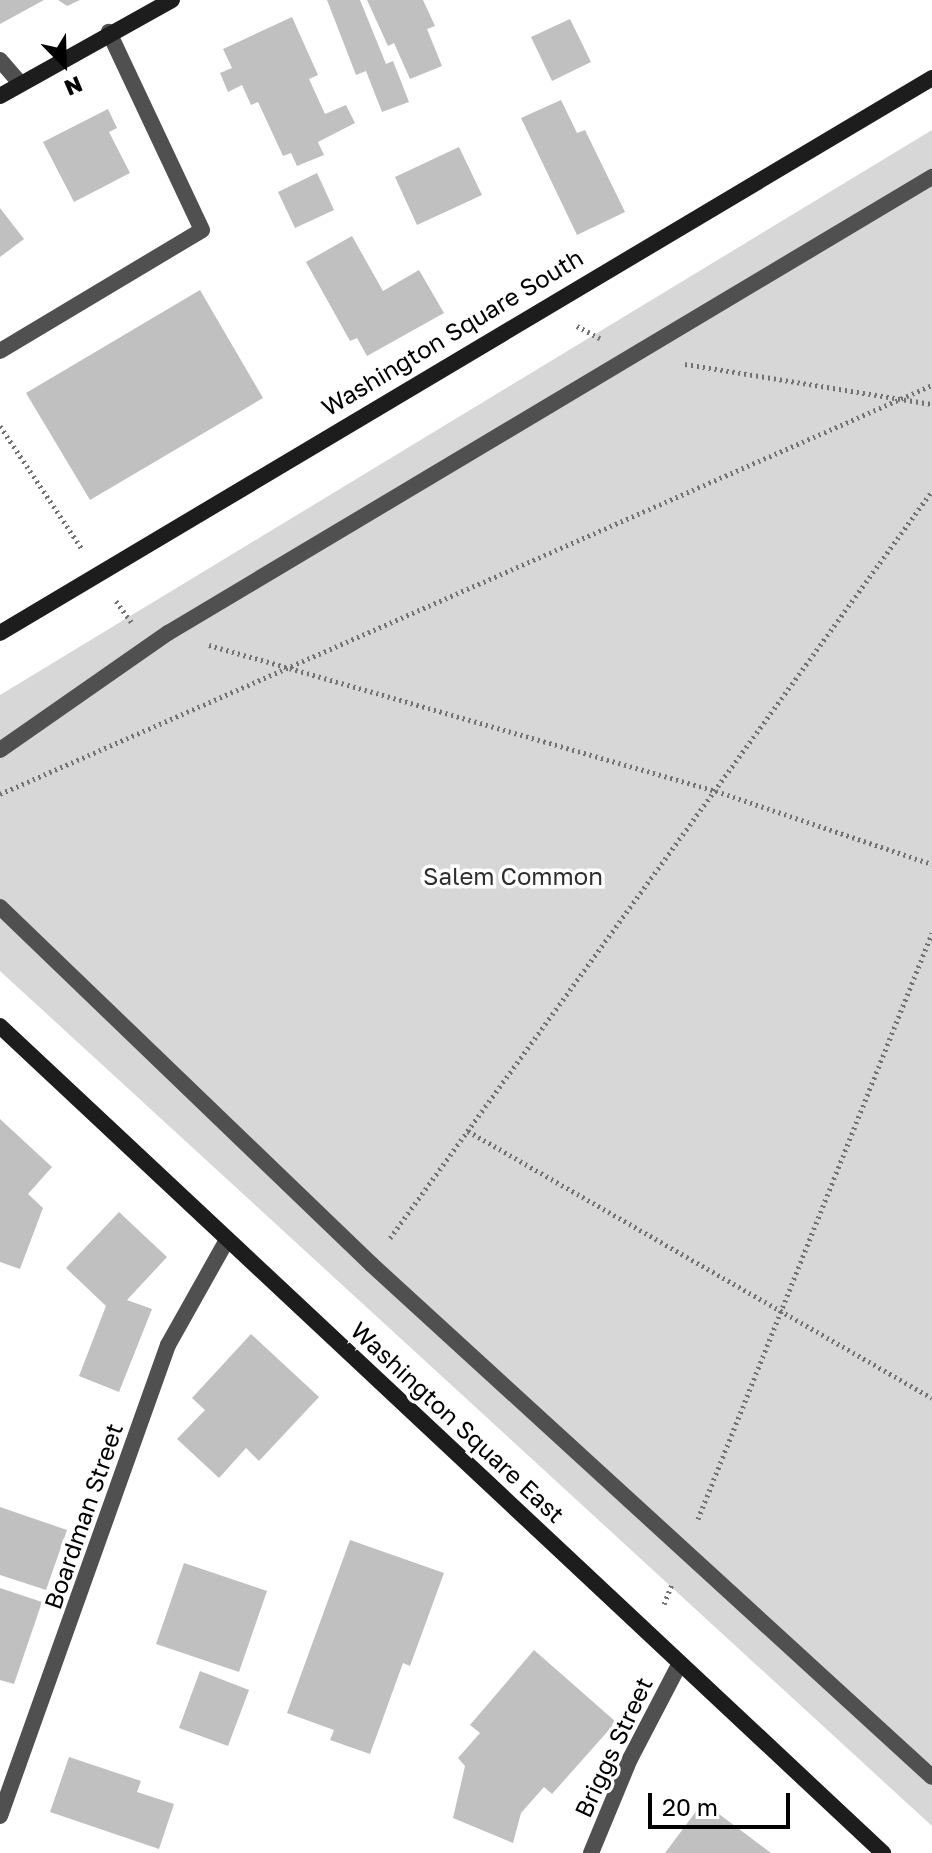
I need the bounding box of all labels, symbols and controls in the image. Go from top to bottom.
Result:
north arrow [24,24,104,104]
text: N [61,71,87,102]
street label: Washington Square South [316,242,588,422]
park label: Salem Common [423,862,603,890]
street label: Washington Square East [345,1316,571,1528]
street label: Boardman Street [38,1419,128,1613]
street label: Briggs Street [568,1672,658,1822]
scale bar [652,1777,794,1827]
text: 20 m [662,1792,718,1821]

